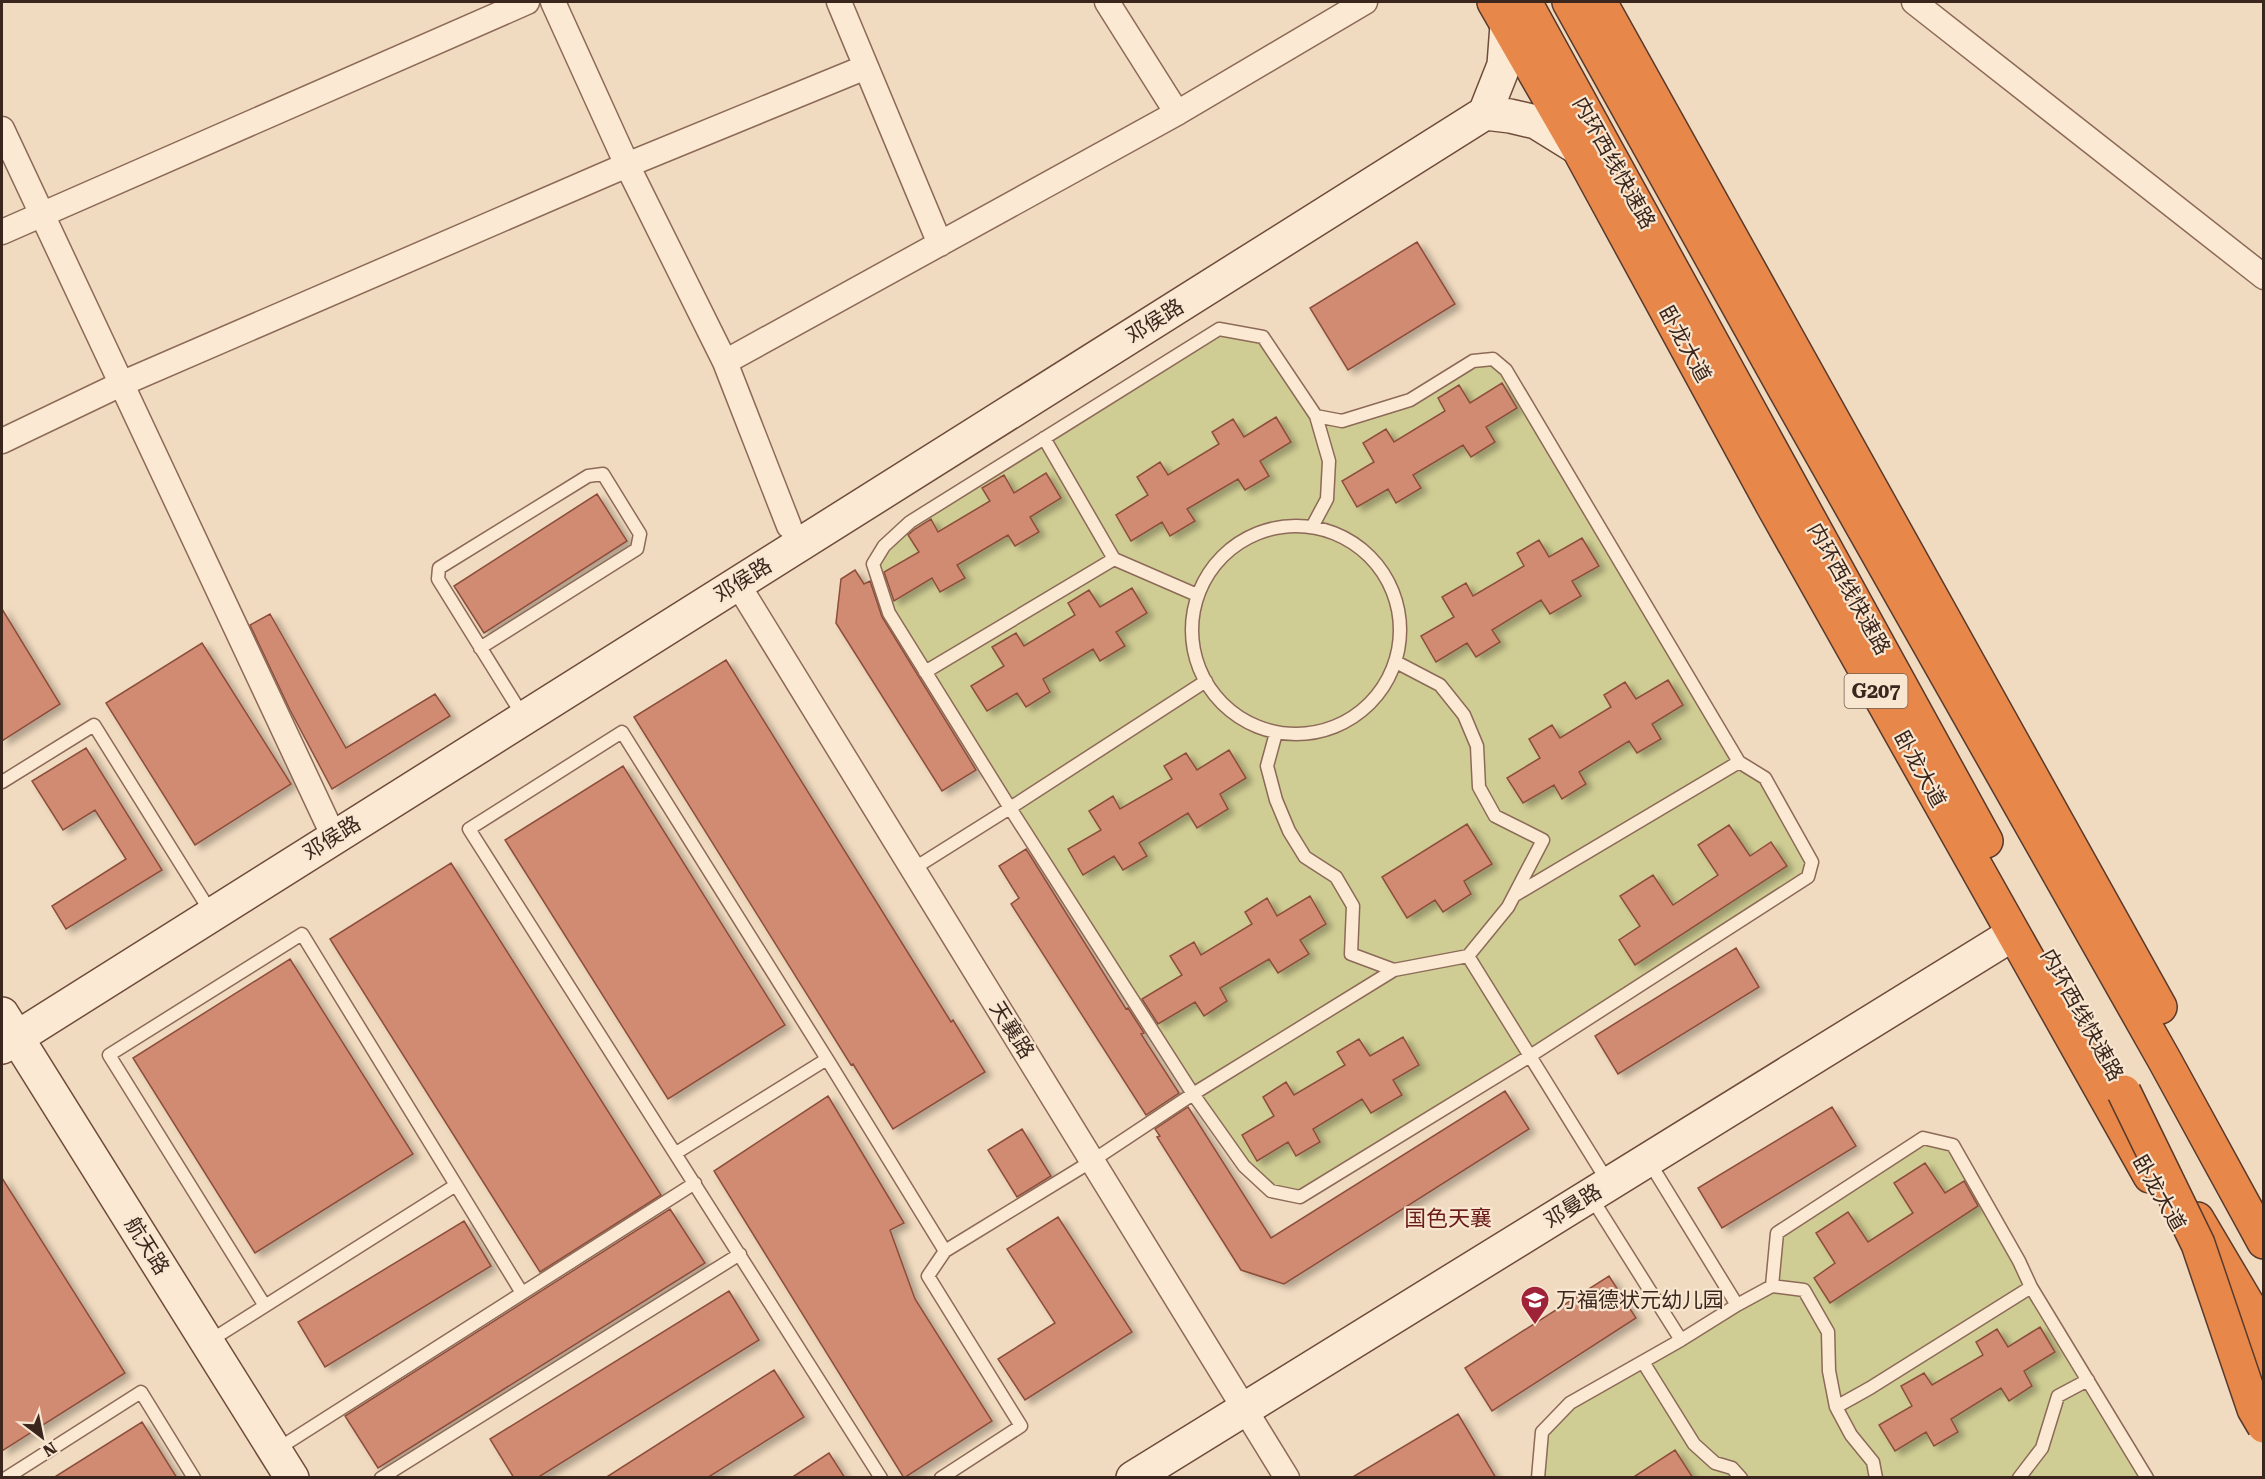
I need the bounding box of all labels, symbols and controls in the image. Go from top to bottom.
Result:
street label: 内环西线快速路 [1568,93,1660,233]
street label: 邓侯路 [1122,294,1188,348]
street label: 卧龙大道 [1654,301,1716,387]
street label: 内环西线快速路 [1803,519,1895,659]
street label: 邓侯路 [710,553,776,607]
road number: G207 [1844,674,1908,708]
street label: 卧龙大道 [1889,726,1951,812]
street label: 邓侯路 [299,811,365,865]
street label: 内环西线快速路 [2036,945,2128,1085]
street label: 天襄路 [985,997,1039,1063]
street label: 卧龙大道 [2128,1151,2190,1235]
street label: 邓曼路 [1540,1179,1606,1233]
district label: 国色天襄 [1404,1206,1492,1231]
street label: 航天路 [120,1213,174,1279]
school or university icon: 万福德状元幼儿园 [1519,1284,1551,1326]
place label: 万福德状元幼儿园 [1556,1288,1724,1312]
north arrow [12,1407,72,1467]
text: N [39,1438,60,1461]

